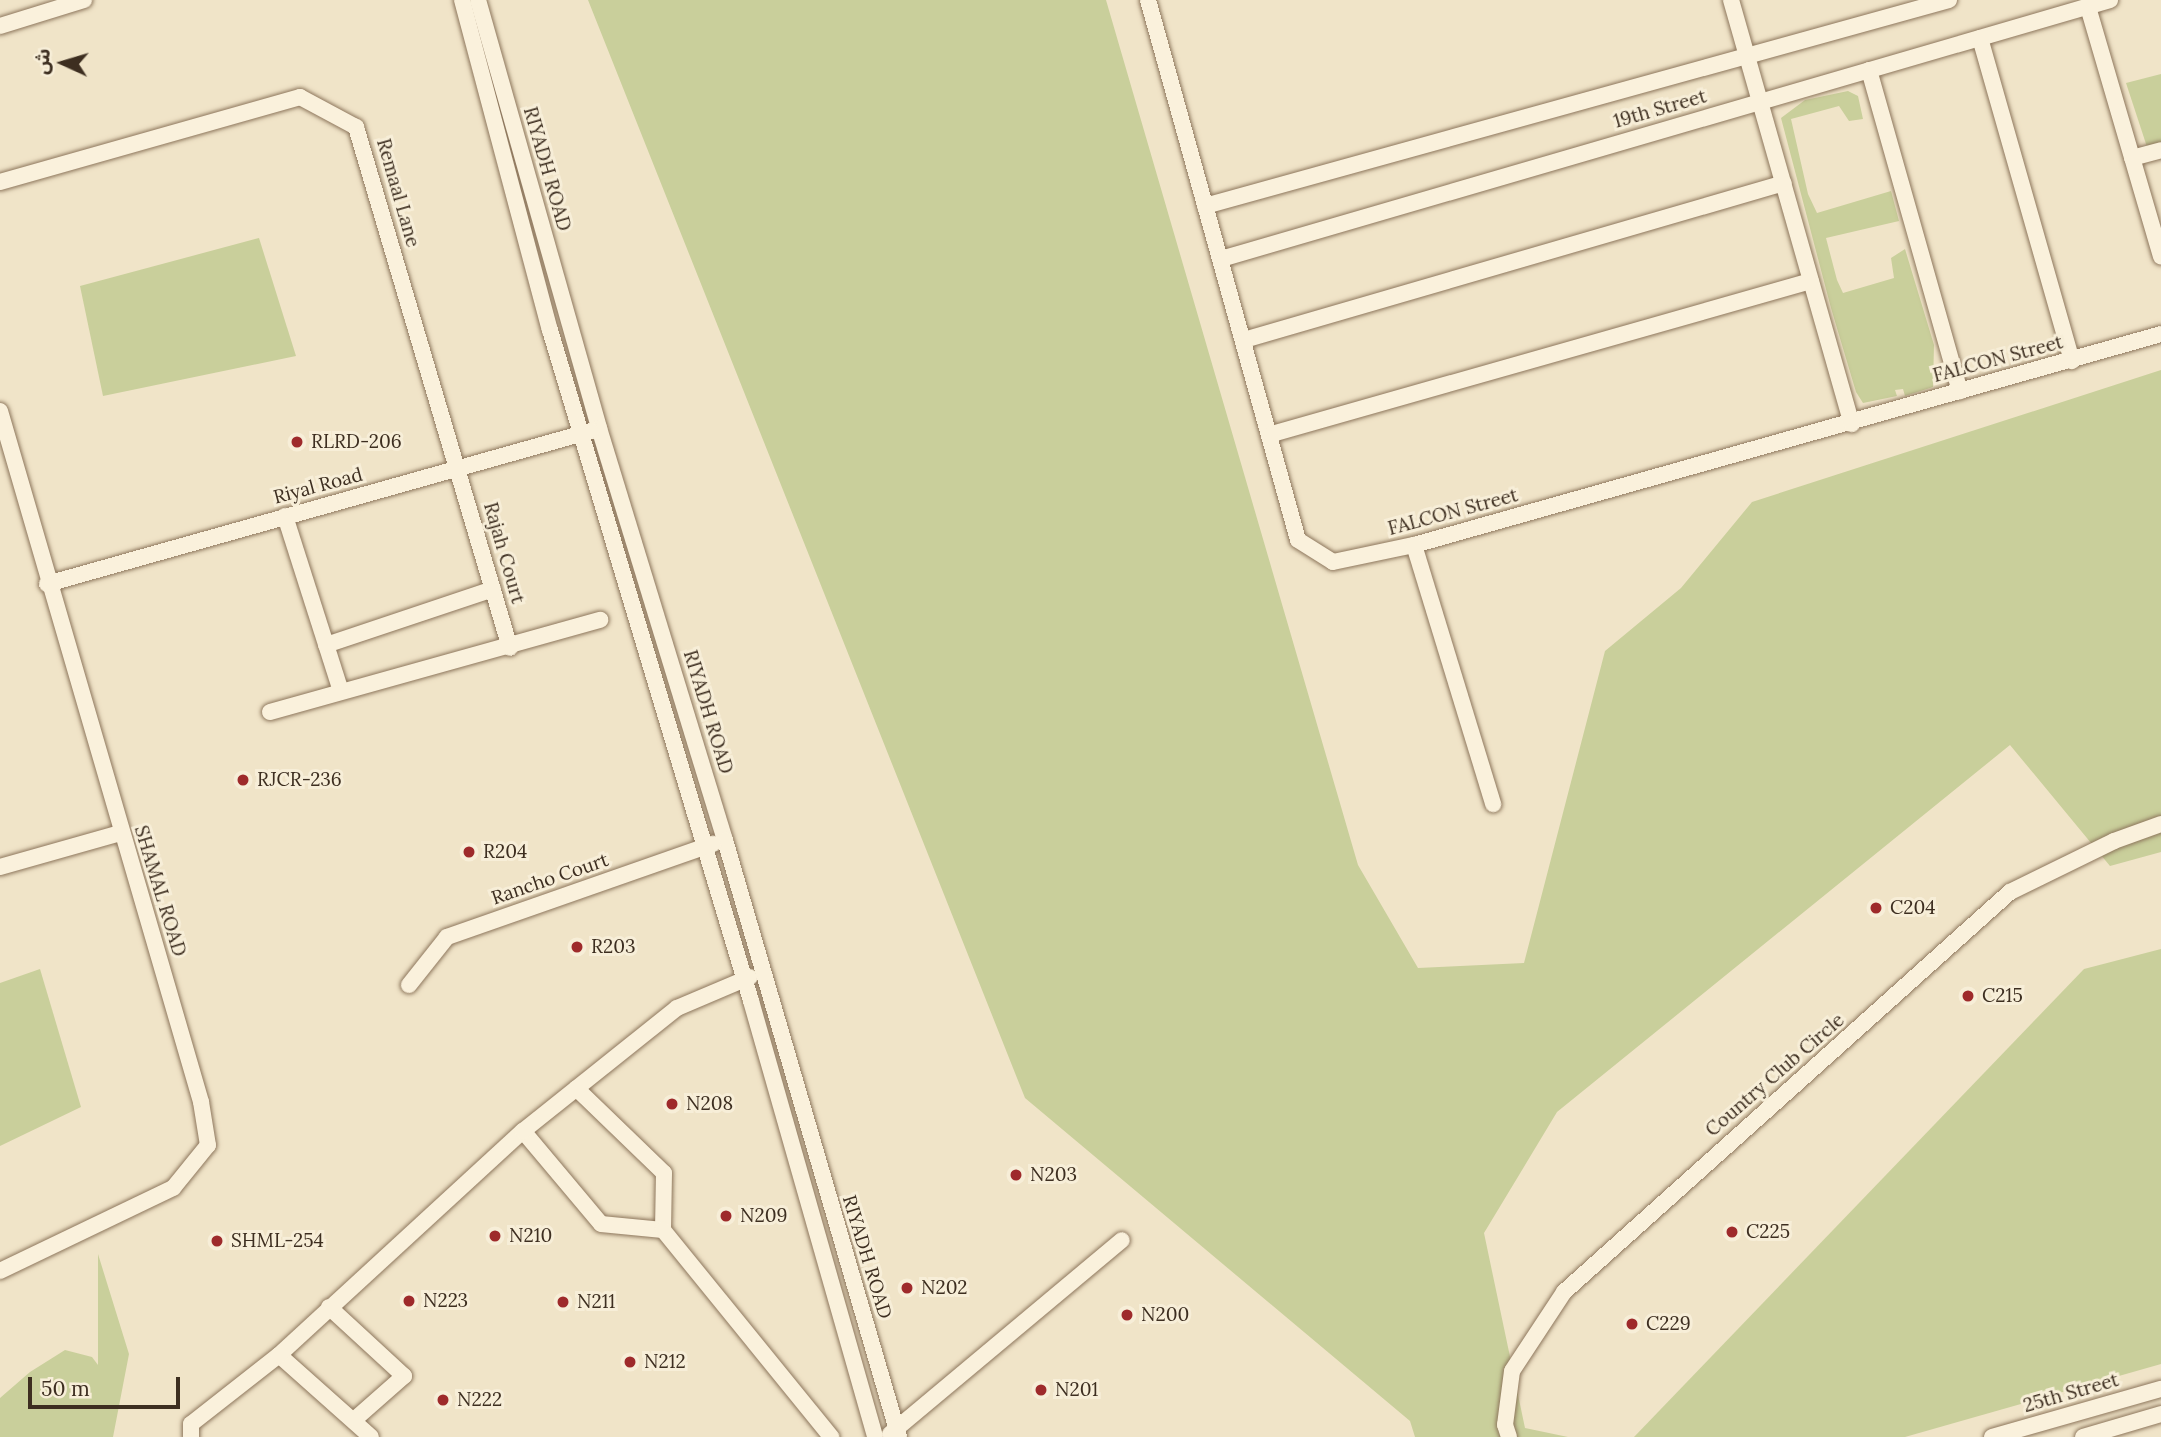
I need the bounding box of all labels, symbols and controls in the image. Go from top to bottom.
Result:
north arrow [28,28,98,98]
text: ش [29,48,55,75]
street label: 19th Street [1611,85,1709,133]
street label: RIYADH ROAD [518,104,576,234]
street label: Remaal Lane [372,136,424,250]
street label: FALCON Street [1930,331,2066,387]
place label: RLRD-206 [311,431,402,453]
marker: RLRD-206 [289,434,305,450]
street label: Riyal Road [271,463,365,509]
street label: FALCON Street [1385,484,1521,540]
street label: Rajah Court [479,500,529,606]
street label: RIYADH ROAD [678,647,738,777]
place label: RJCR-236 [257,769,342,791]
marker: RJCR-236 [235,772,251,788]
street label: SHAMAL ROAD [129,823,191,959]
place label: R204 [483,841,527,863]
marker: R204 [461,844,477,860]
street label: Rancho Court [488,848,612,910]
place label: C204 [1890,897,1936,919]
marker: C204 [1868,900,1884,916]
place label: R203 [591,936,636,958]
marker: R203 [569,939,585,955]
place label: C215 [1982,985,2023,1007]
marker: C215 [1960,988,1976,1004]
street label: Country Club Circle [1701,1009,1849,1141]
place label: N208 [686,1093,733,1115]
marker: N208 [664,1096,680,1112]
place label: N203 [1030,1164,1077,1186]
marker: N203 [1008,1167,1024,1183]
street label: RIYADH ROAD [837,1192,897,1322]
place label: N209 [740,1205,787,1227]
marker: N209 [718,1208,734,1224]
place label: C225 [1746,1221,1790,1243]
marker: C225 [1724,1224,1740,1240]
place label: N210 [509,1225,552,1247]
marker: N210 [487,1228,503,1244]
place label: SHML-254 [231,1230,324,1252]
marker: SHML-254 [209,1233,225,1249]
place label: N202 [921,1277,968,1299]
marker: N202 [899,1280,915,1296]
place label: N223 [423,1290,468,1312]
place label: N211 [577,1291,616,1313]
marker: N223 [401,1293,417,1309]
marker: N211 [555,1294,571,1310]
place label: N200 [1141,1304,1189,1326]
marker: N200 [1119,1307,1135,1323]
place label: C229 [1646,1313,1691,1335]
marker: C229 [1624,1316,1640,1332]
place label: N212 [644,1351,686,1373]
marker: N212 [622,1354,638,1370]
scale bar [32,1364,184,1408]
street label: 25th Street [2021,1369,2121,1417]
text: 50 m [41,1375,90,1402]
place label: N201 [1055,1379,1098,1401]
marker: N201 [1033,1382,1049,1398]
place label: N222 [457,1389,502,1411]
marker: N222 [435,1392,451,1408]

